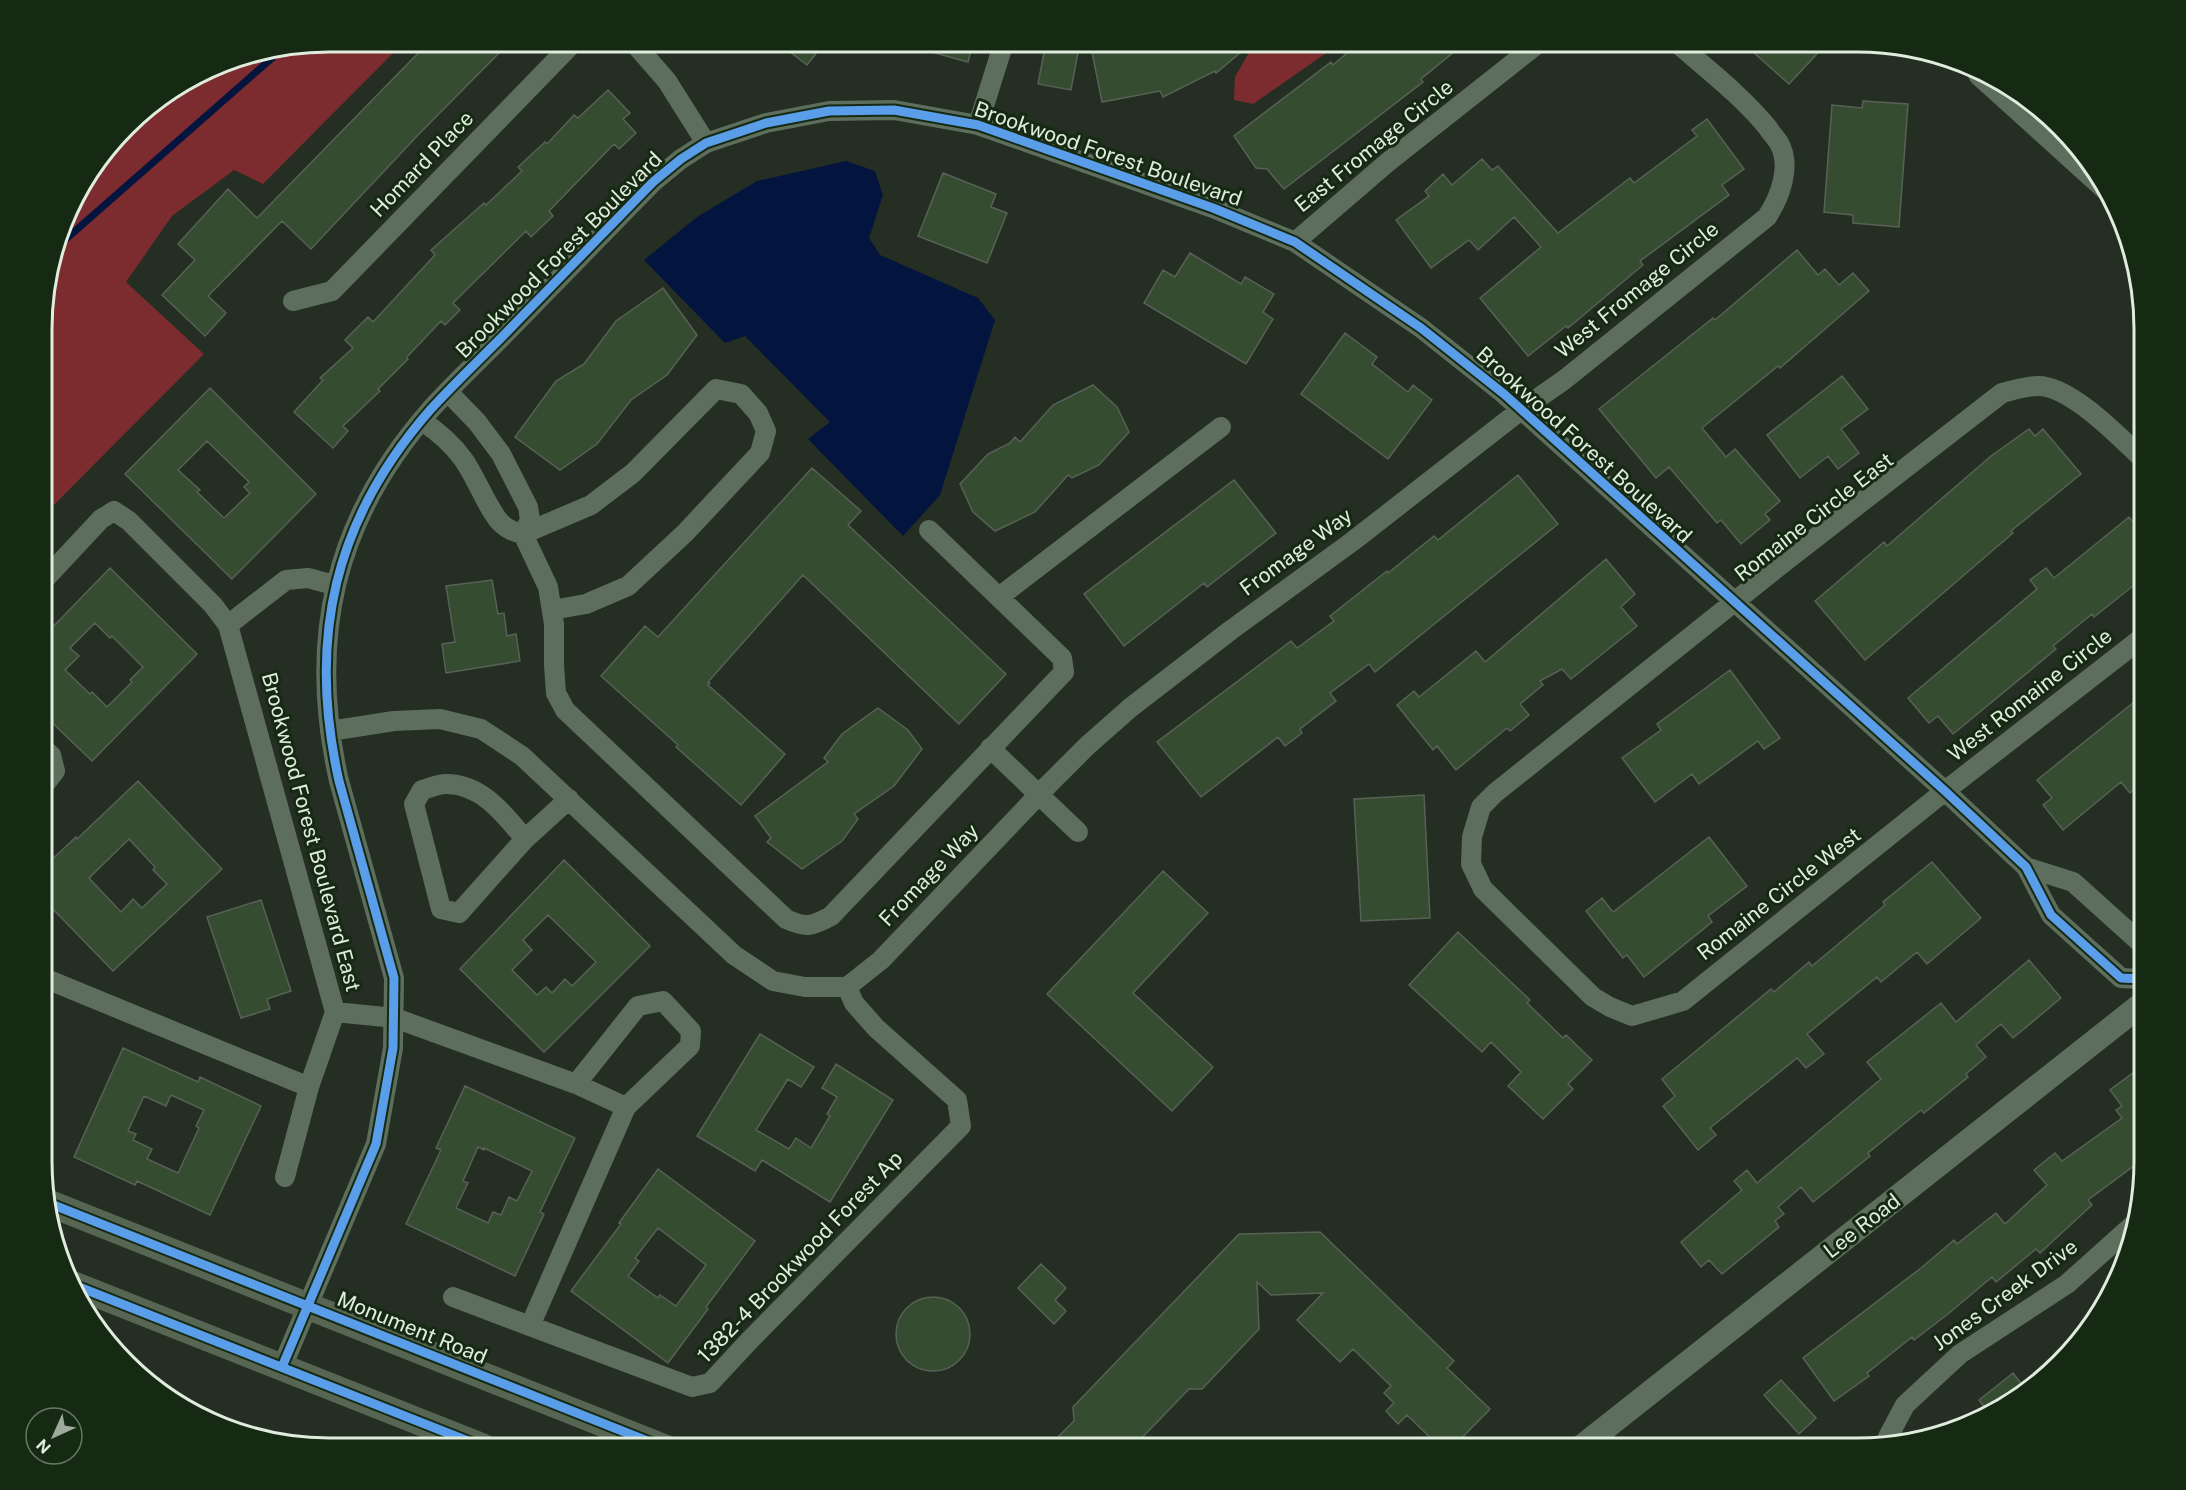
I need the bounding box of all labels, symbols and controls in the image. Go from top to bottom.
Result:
street label: East Fromage Circle [1289,74,1458,217]
street label: Brookwood Forest Boulevard [971,96,1245,211]
street label: Homard Place [365,105,478,222]
street label: Brookwood Forest Boulevard [450,146,667,363]
street label: West Fromage Circle [1550,216,1723,363]
street label: Brookwood Forest Boulevard [1471,341,1697,548]
street label: Romaine Circle East [1729,447,1898,586]
street label: Fromage Way [1235,502,1357,601]
street label: West Romaine Circle [1943,623,2117,766]
street label: Brookwood Forest Boulevard East [257,670,366,994]
street label: Fromage Way [874,818,984,931]
street label: Romaine Circle West [1692,822,1865,965]
street label: 1382-4 Brookwood Forest Ap [692,1146,907,1368]
street label: Lee Road [1818,1188,1905,1263]
street label: Jones Creek Drive [1927,1234,2082,1356]
street label: Monument Road [334,1286,491,1369]
north arrow [24,1406,84,1466]
text: N [33,1435,55,1457]

